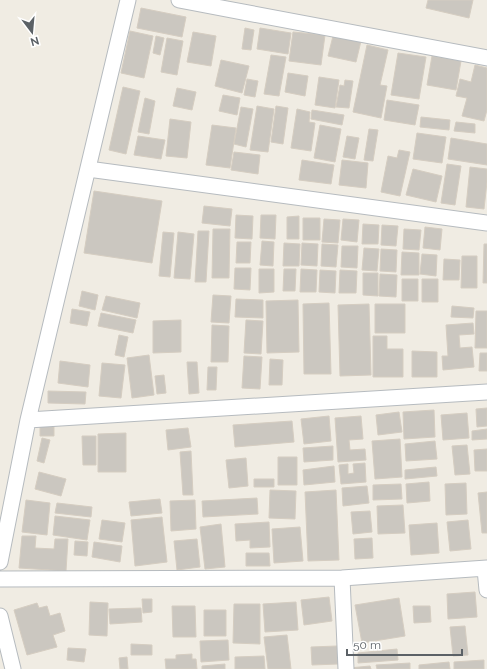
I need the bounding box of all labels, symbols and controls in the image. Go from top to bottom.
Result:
north arrow [12,12,52,52]
text: N [29,34,40,49]
scale bar [347,631,462,657]
text: 50 m [353,638,381,652]

